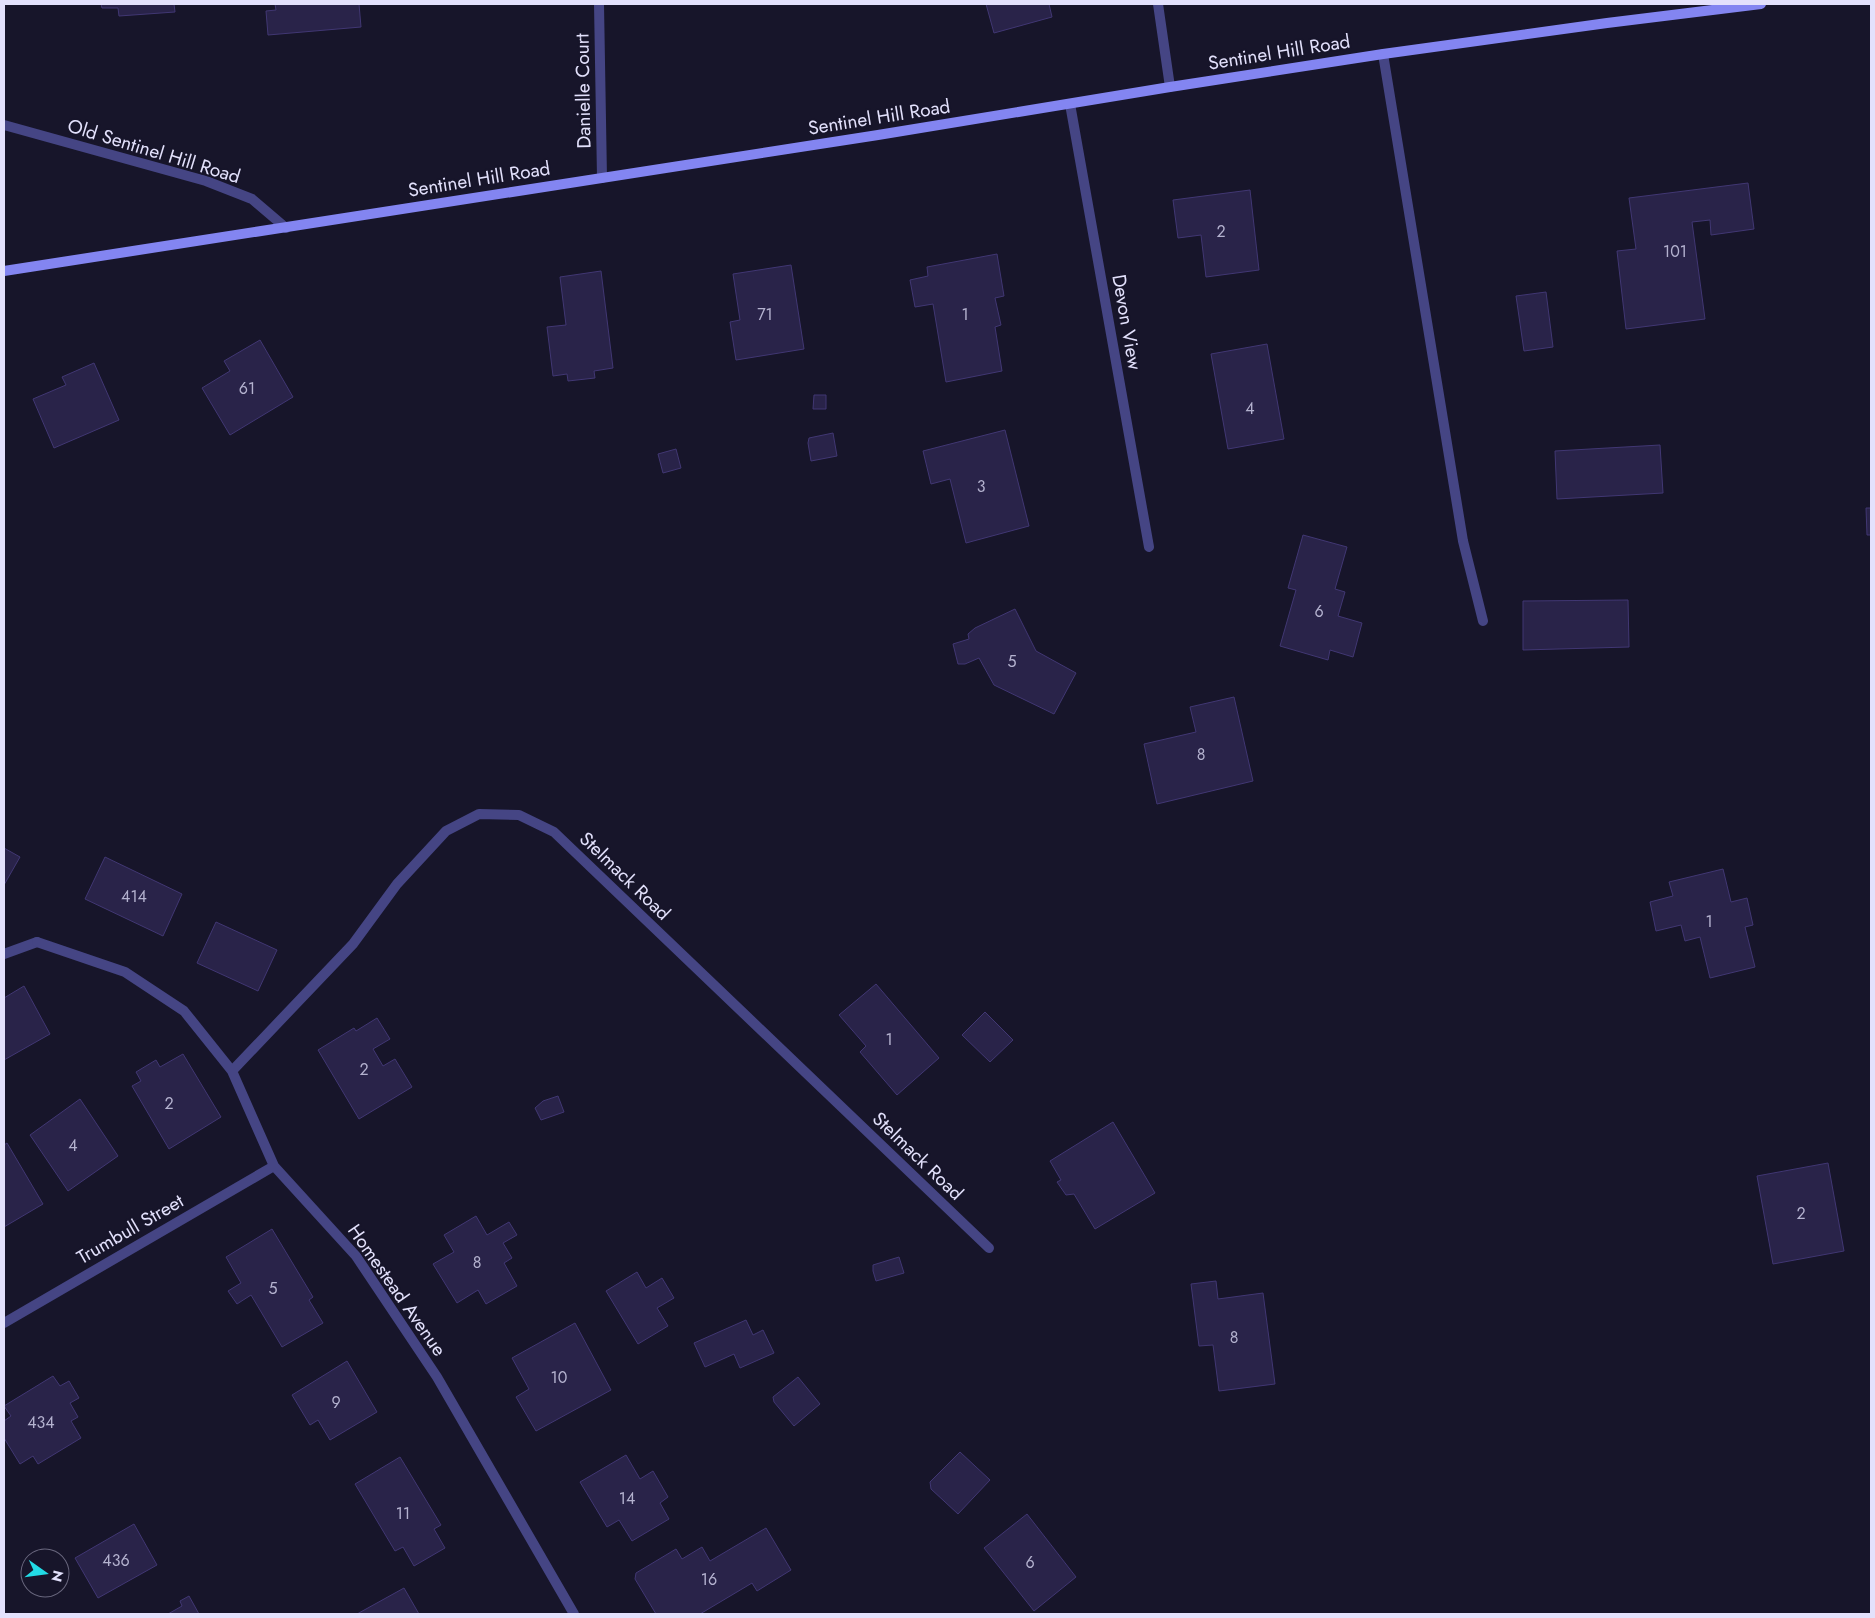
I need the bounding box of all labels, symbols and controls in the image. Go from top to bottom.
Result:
street label: Sentinel Hill Road [1206,27,1352,77]
street label: Danielle Court [568,33,598,149]
street label: Sentinel Hill Road [806,92,952,142]
street label: Old Sentinel Hill Road [64,112,244,190]
street label: Sentinel Hill Road [406,154,552,204]
house number: 2 [1216,220,1226,243]
house number: 101 [1663,240,1687,263]
street label: Devon View [1105,272,1149,372]
house number: 71 [757,303,773,326]
house number: 1 [961,303,969,326]
house number: 61 [239,377,255,400]
house number: 4 [1245,397,1255,420]
house number: 3 [977,475,986,498]
house number: 6 [1314,600,1324,623]
house number: 5 [1007,650,1017,673]
house number: 8 [1197,743,1205,766]
street label: Stelmack Road [573,826,677,926]
house number: 414 [121,885,147,908]
house number: 1 [1705,910,1713,933]
house number: 1 [885,1028,893,1051]
house number: 2 [359,1058,369,1081]
house number: 2 [164,1092,174,1115]
street label: Stelmack Road [866,1106,970,1206]
house number: 4 [68,1134,78,1157]
street label: Trumbull Street [72,1187,189,1270]
house number: 2 [1796,1202,1806,1225]
street label: Homestead Avenue [341,1219,453,1362]
house number: 8 [473,1251,481,1274]
house number: 5 [268,1277,278,1300]
house number: 8 [1230,1326,1238,1349]
house number: 10 [551,1366,567,1389]
house number: 9 [331,1391,341,1414]
house number: 434 [27,1411,55,1434]
house number: 14 [619,1487,635,1510]
house number: 11 [396,1502,410,1525]
north arrow [20,1548,70,1598]
house number: 436 [102,1549,130,1572]
house number: 6 [1025,1551,1035,1574]
text: N [47,1568,69,1584]
house number: 16 [701,1568,717,1591]

